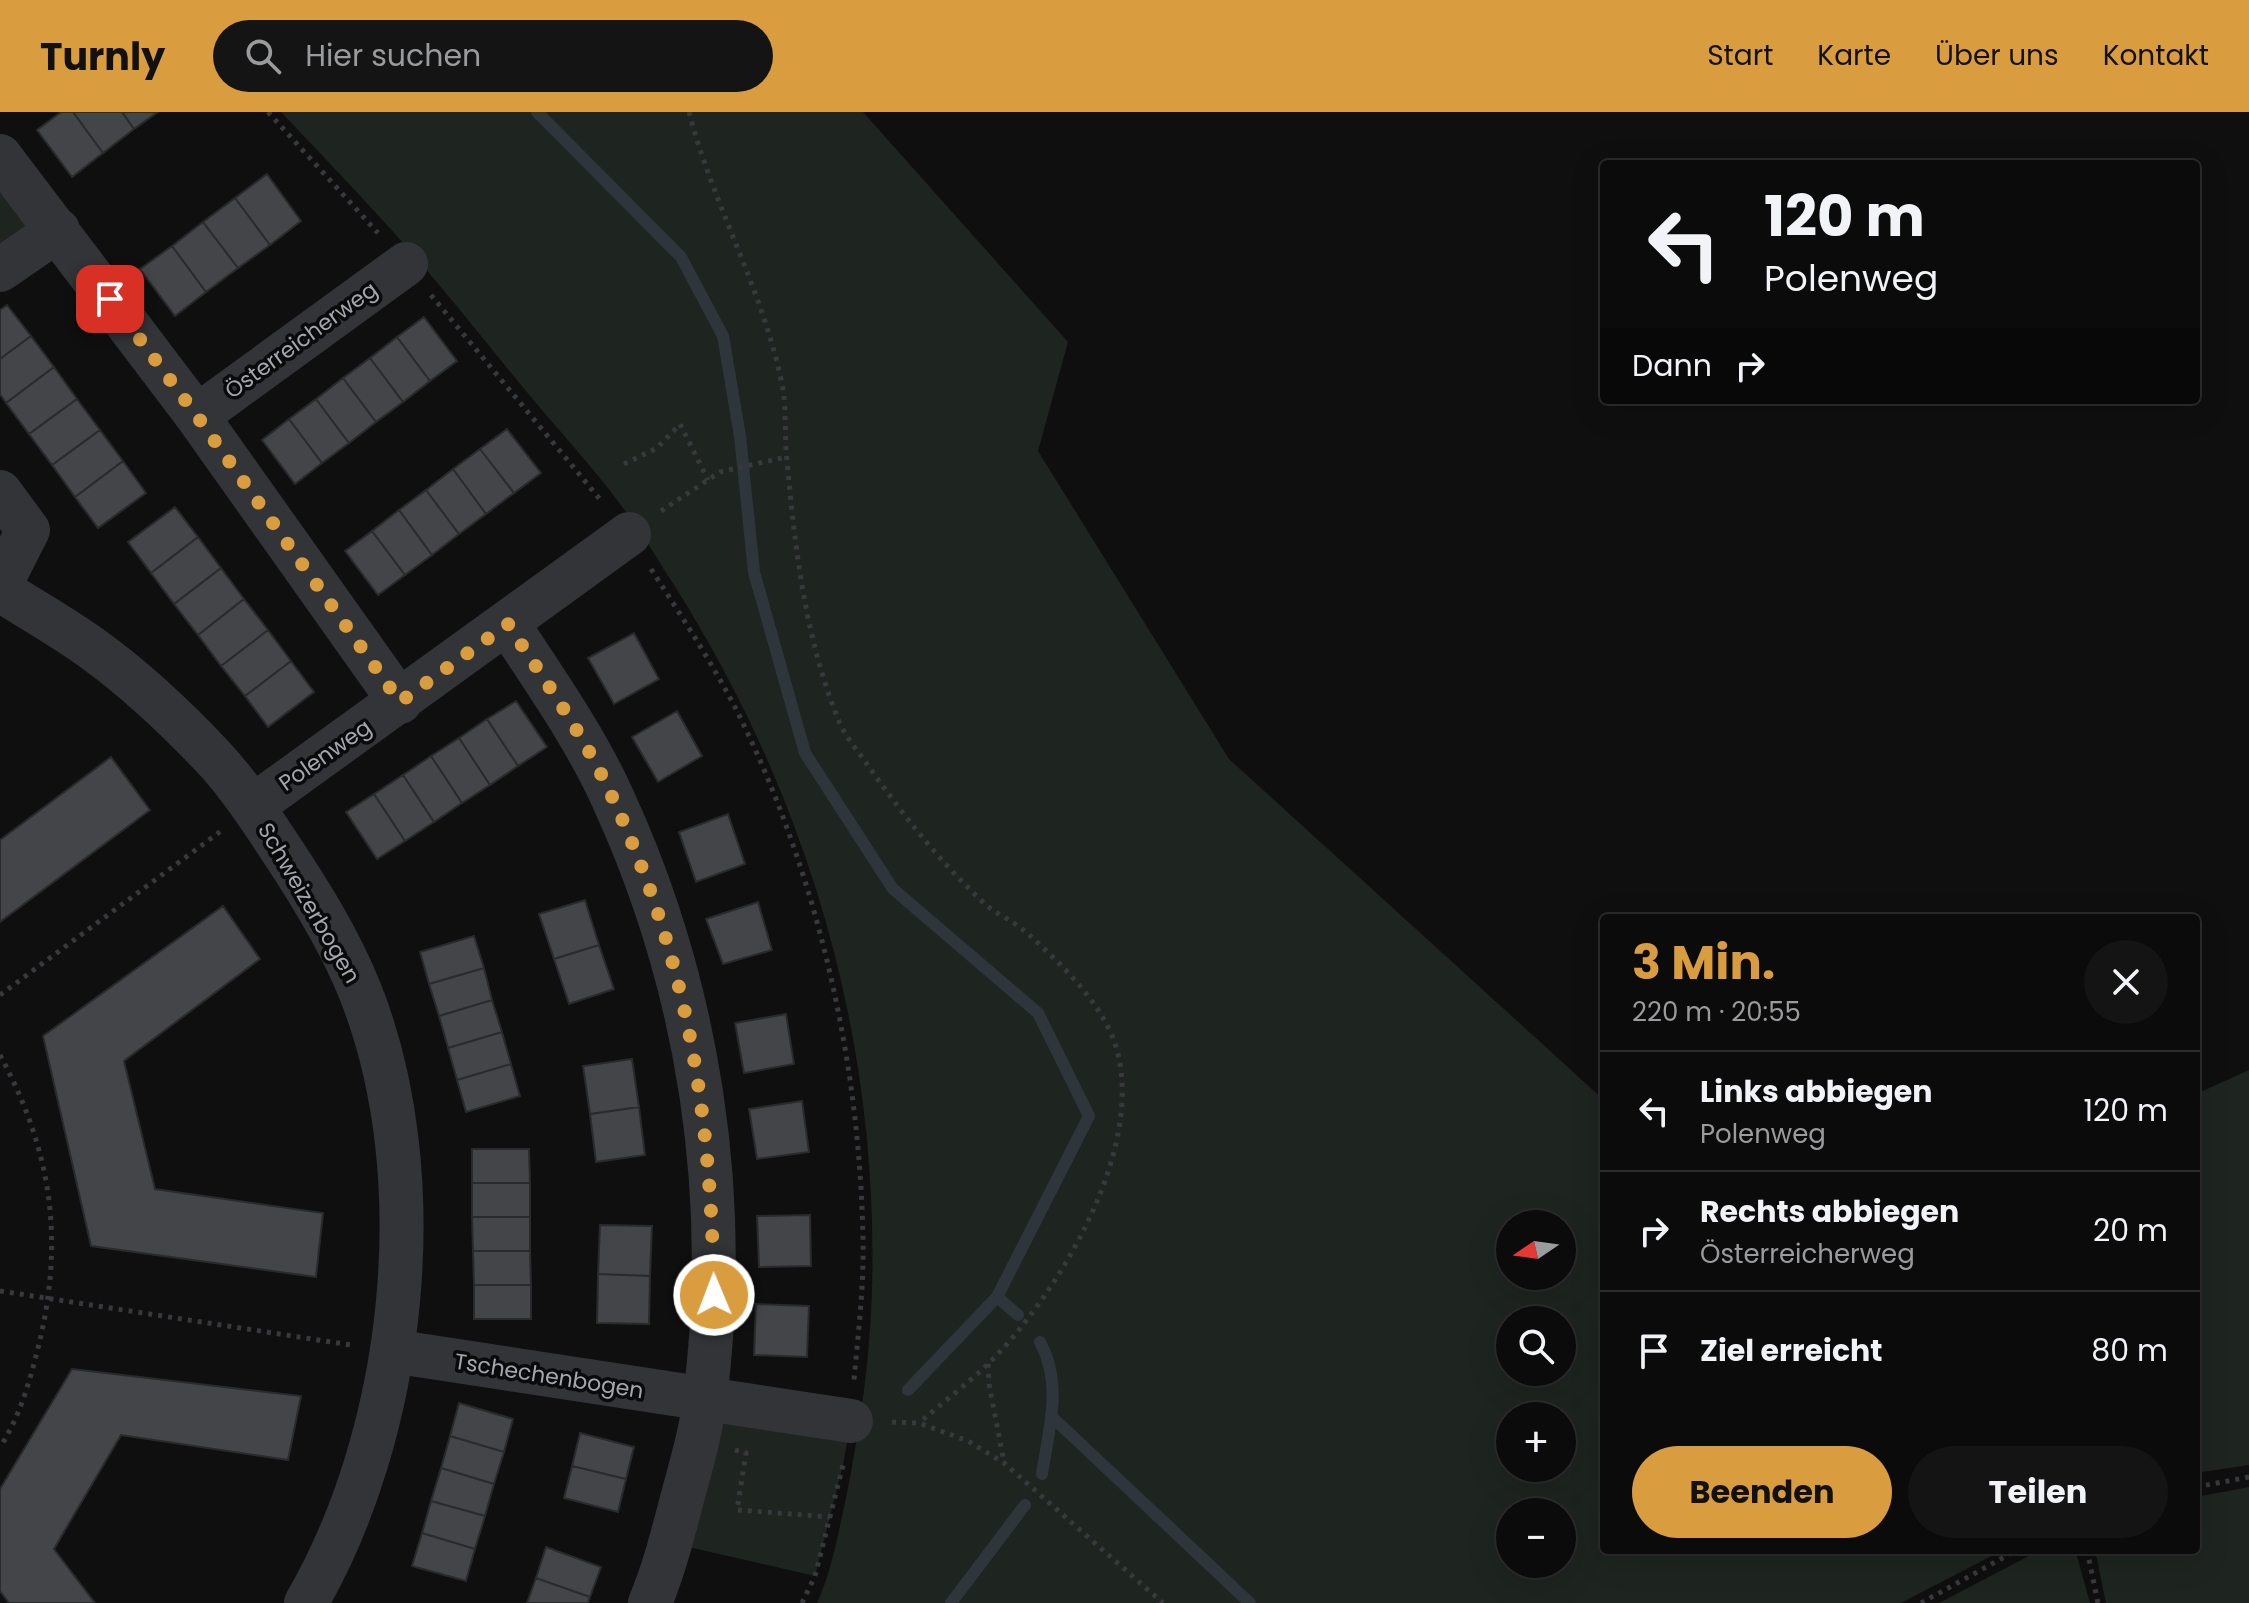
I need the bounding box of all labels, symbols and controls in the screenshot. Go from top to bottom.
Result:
search box [213,20,773,92]
text: Turnly [40,30,165,83]
icon: search [241,34,285,78]
text: Hier suchen [305,34,481,77]
text: Start [1707,36,1773,75]
text: Karte [1817,36,1891,75]
text: Über uns [1935,36,2059,75]
text: Kontakt [2103,36,2209,75]
text: 120 m [1764,177,1925,256]
icon: left [1632,192,1736,296]
text: Polenweg [1764,253,1938,304]
pin [76,265,144,333]
street label: Österreicherweg [218,274,384,406]
icon: arrive [88,277,132,321]
text: Dann [1632,344,1712,387]
icon: right [1728,344,1772,388]
street label: Polenweg [272,712,378,798]
street label: Schweizerbogen [250,817,368,989]
text: 3 Min. [1632,929,1775,996]
button: close [2084,940,2168,1024]
text: 220 m · 20:55 [1632,994,1801,1030]
text: Links abbiegen [1700,1070,1933,1113]
icon: left [1632,1089,1676,1133]
text: 120 m [2083,1089,2168,1132]
text: Polenweg [1700,1116,1826,1152]
text: Rechts abbiegen [1700,1190,1959,1233]
icon: right [1632,1209,1676,1253]
text: 20 m [2093,1209,2168,1252]
north arrow [1496,1210,1576,1290]
map controls [1496,1210,1576,1578]
text: Österreicherweg [1700,1236,1915,1272]
position arrow [672,1253,756,1337]
button: search [1496,1306,1576,1386]
icon: arrive [1632,1329,1676,1373]
text: Ziel erreicht [1700,1329,1882,1372]
text: 80 m [2091,1329,2168,1372]
street label: Tschechenbogen [452,1346,646,1406]
button: + [1496,1402,1576,1482]
button: Beenden [1632,1446,1892,1538]
button: Teilen [1908,1446,2168,1538]
button: − [1496,1498,1576,1578]

